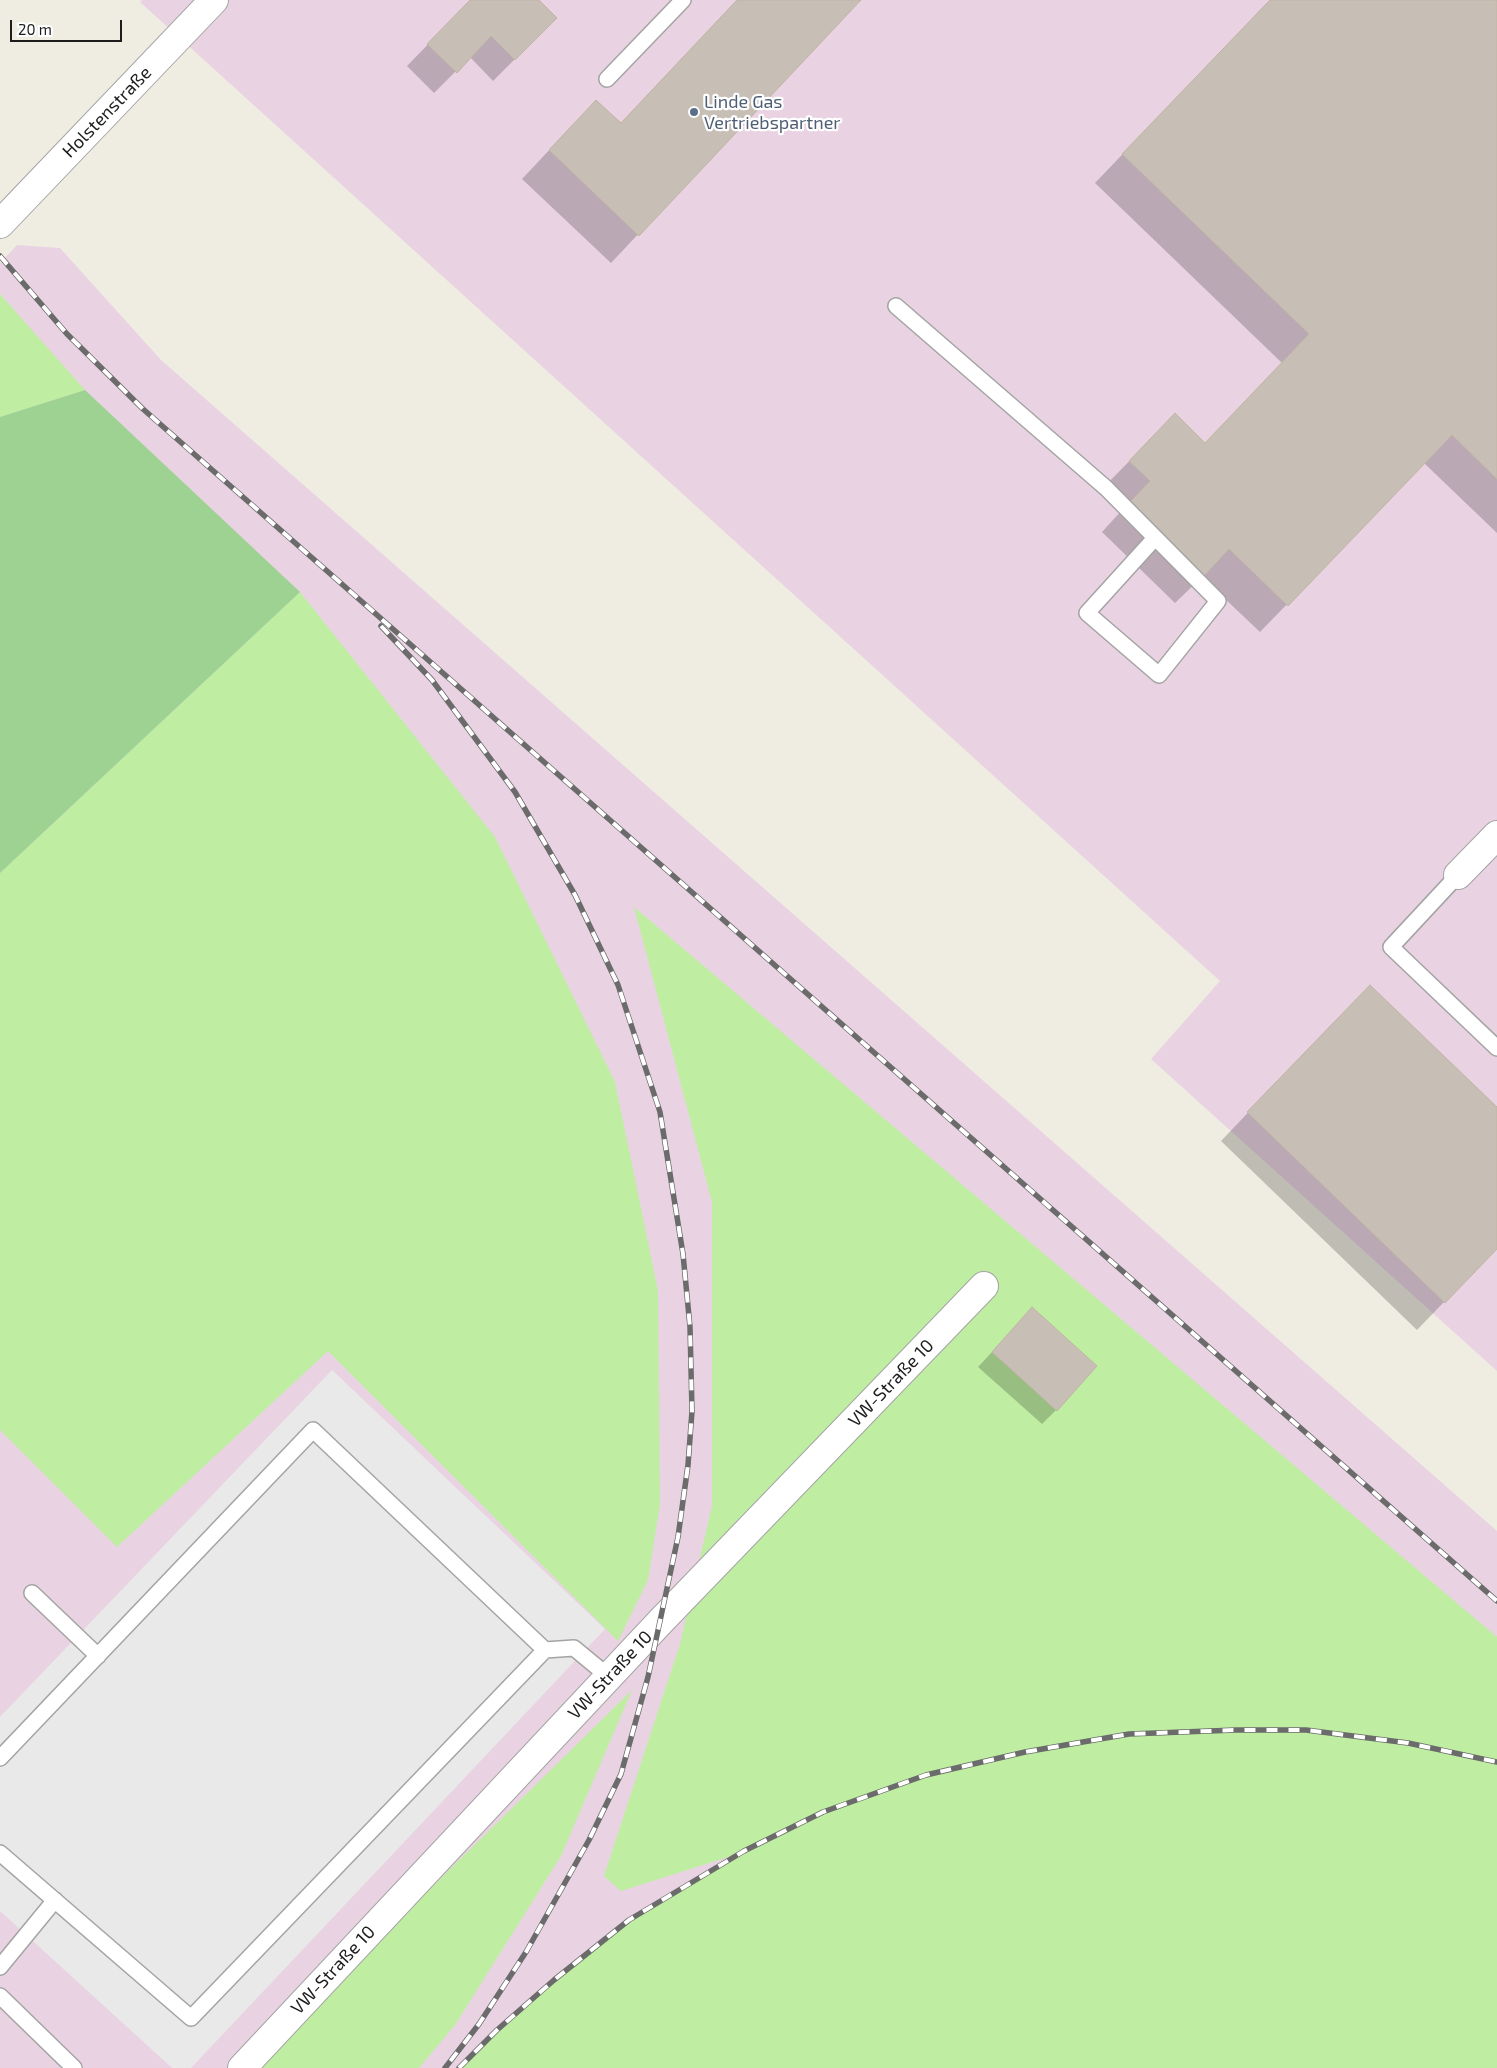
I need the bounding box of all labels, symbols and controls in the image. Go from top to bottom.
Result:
scale bar [12,10,125,42]
text: 20 m [18,20,52,38]
street label: Holstenstraße [58,62,156,162]
place label: Linde Gas Vertriebspartner [704,91,841,134]
marker: Linde Gas Vertriebspartner [688,106,700,118]
street label: VW-Straße 10 [844,1335,938,1431]
street label: VW-Straße 10 [563,1626,657,1724]
street label: VW-Straße 10 [286,1921,380,2019]

